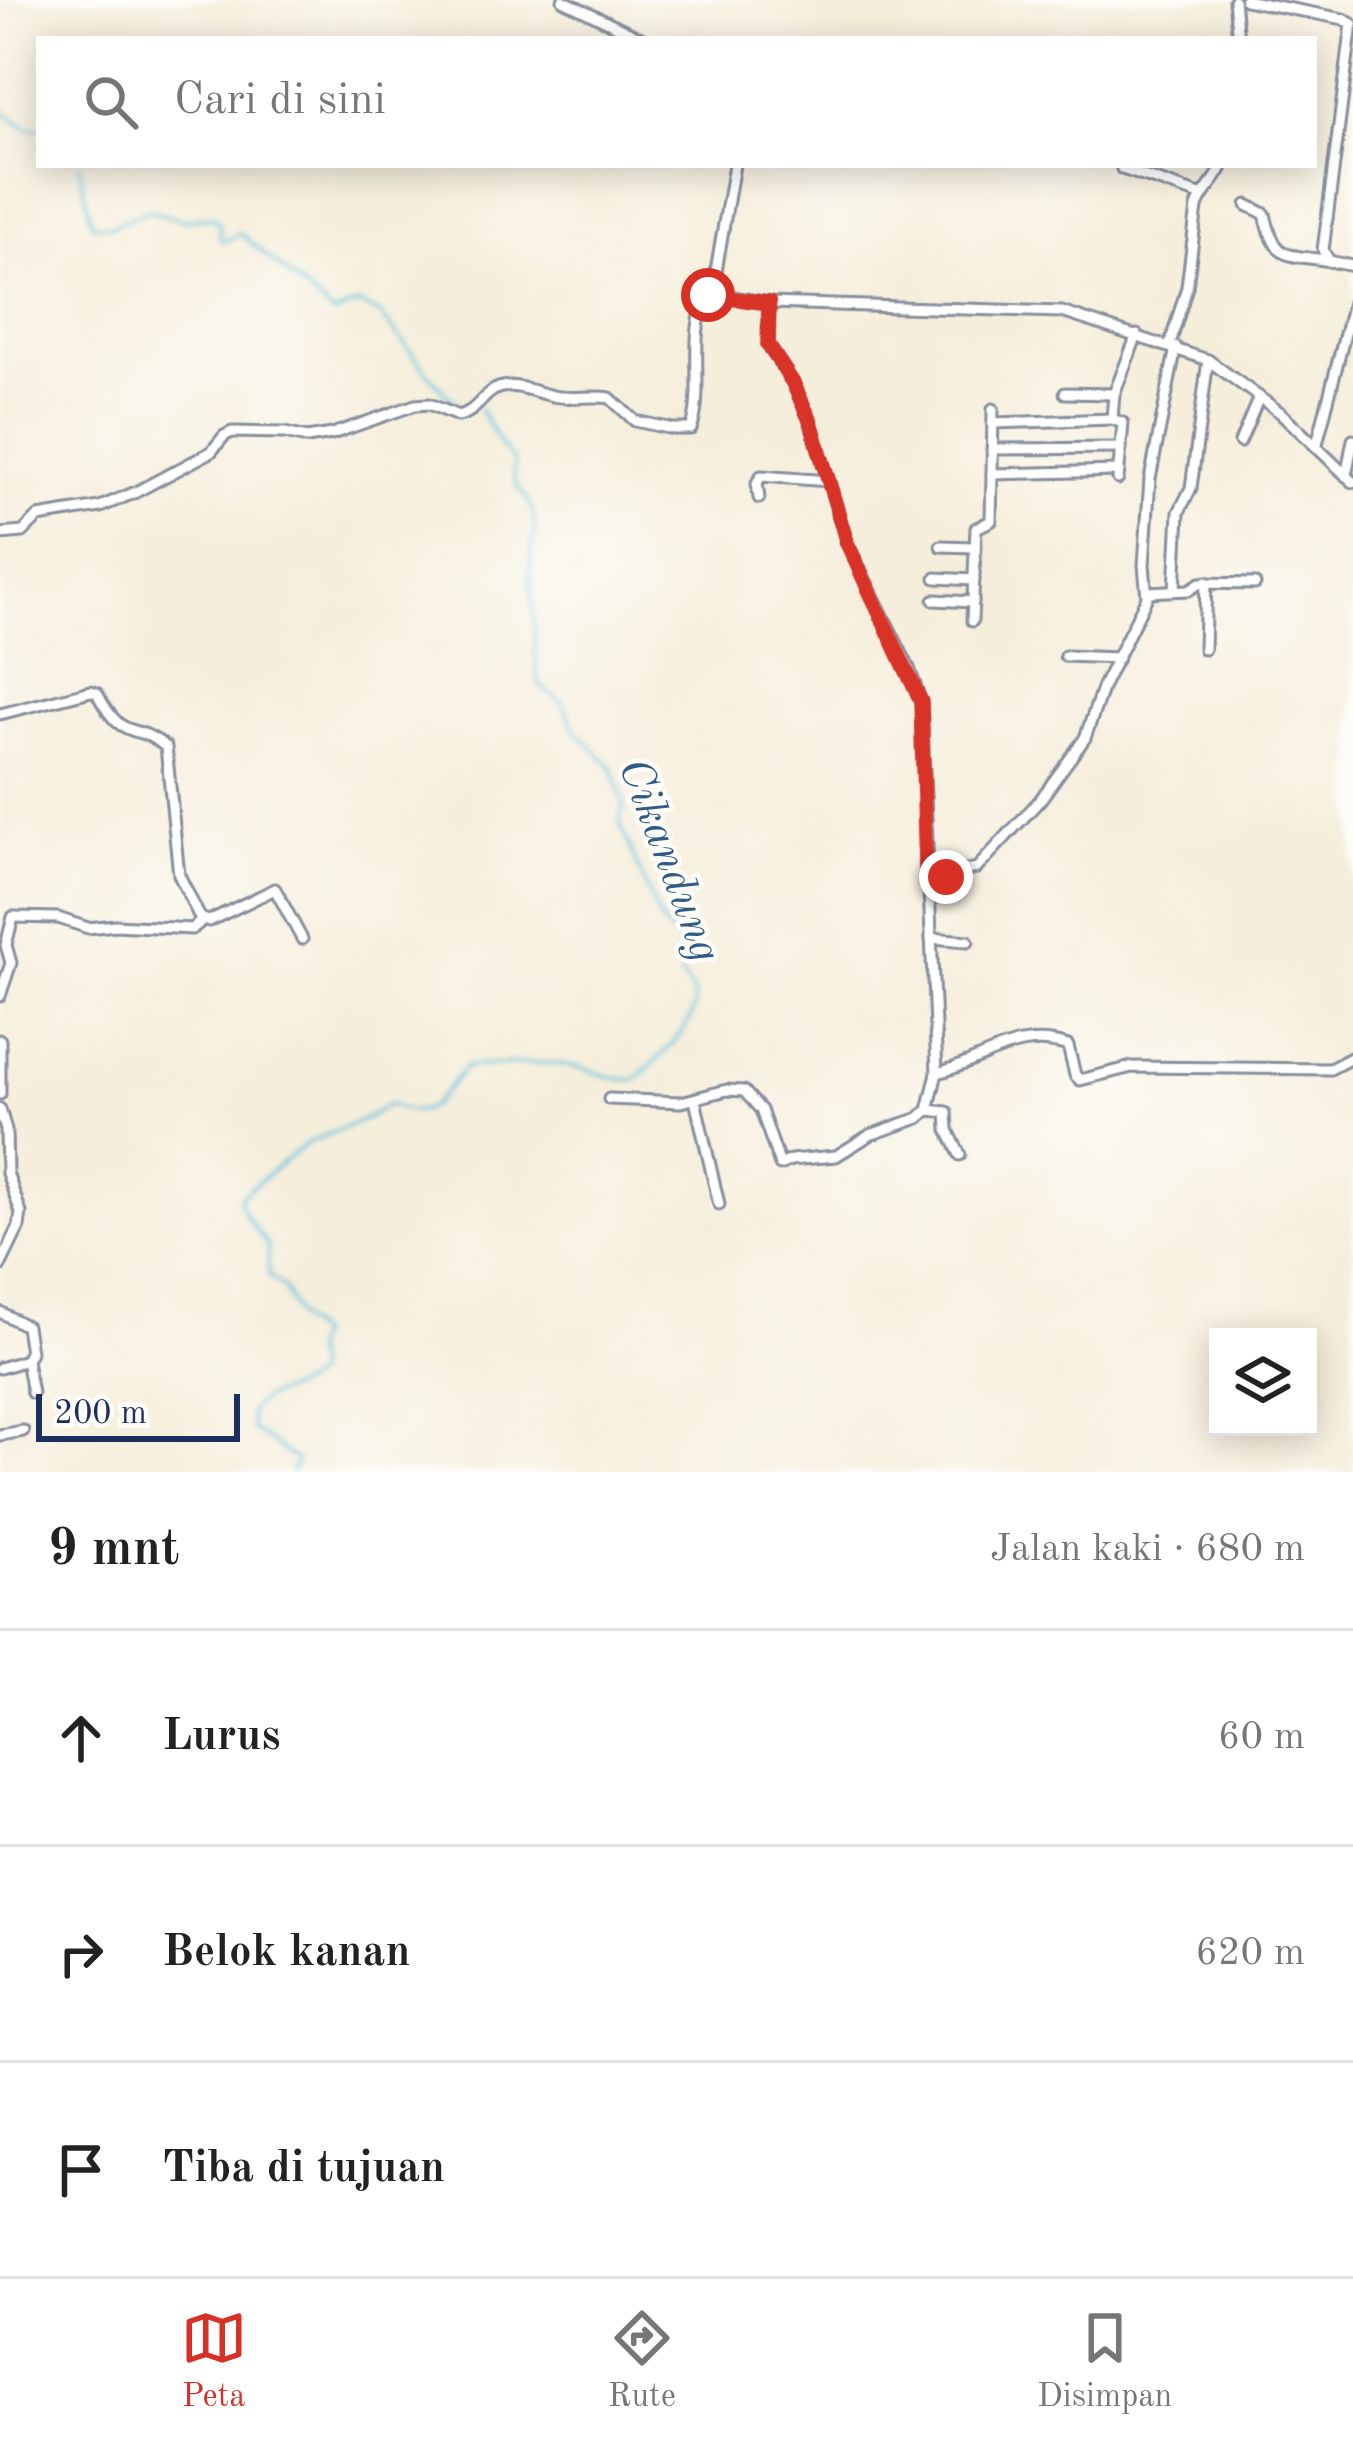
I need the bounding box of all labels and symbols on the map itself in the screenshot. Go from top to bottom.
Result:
route start [681,268,735,322]
water label: Cikandung [608,752,728,969]
route end [919,850,973,904]
scale bar [36,1388,240,1441]

